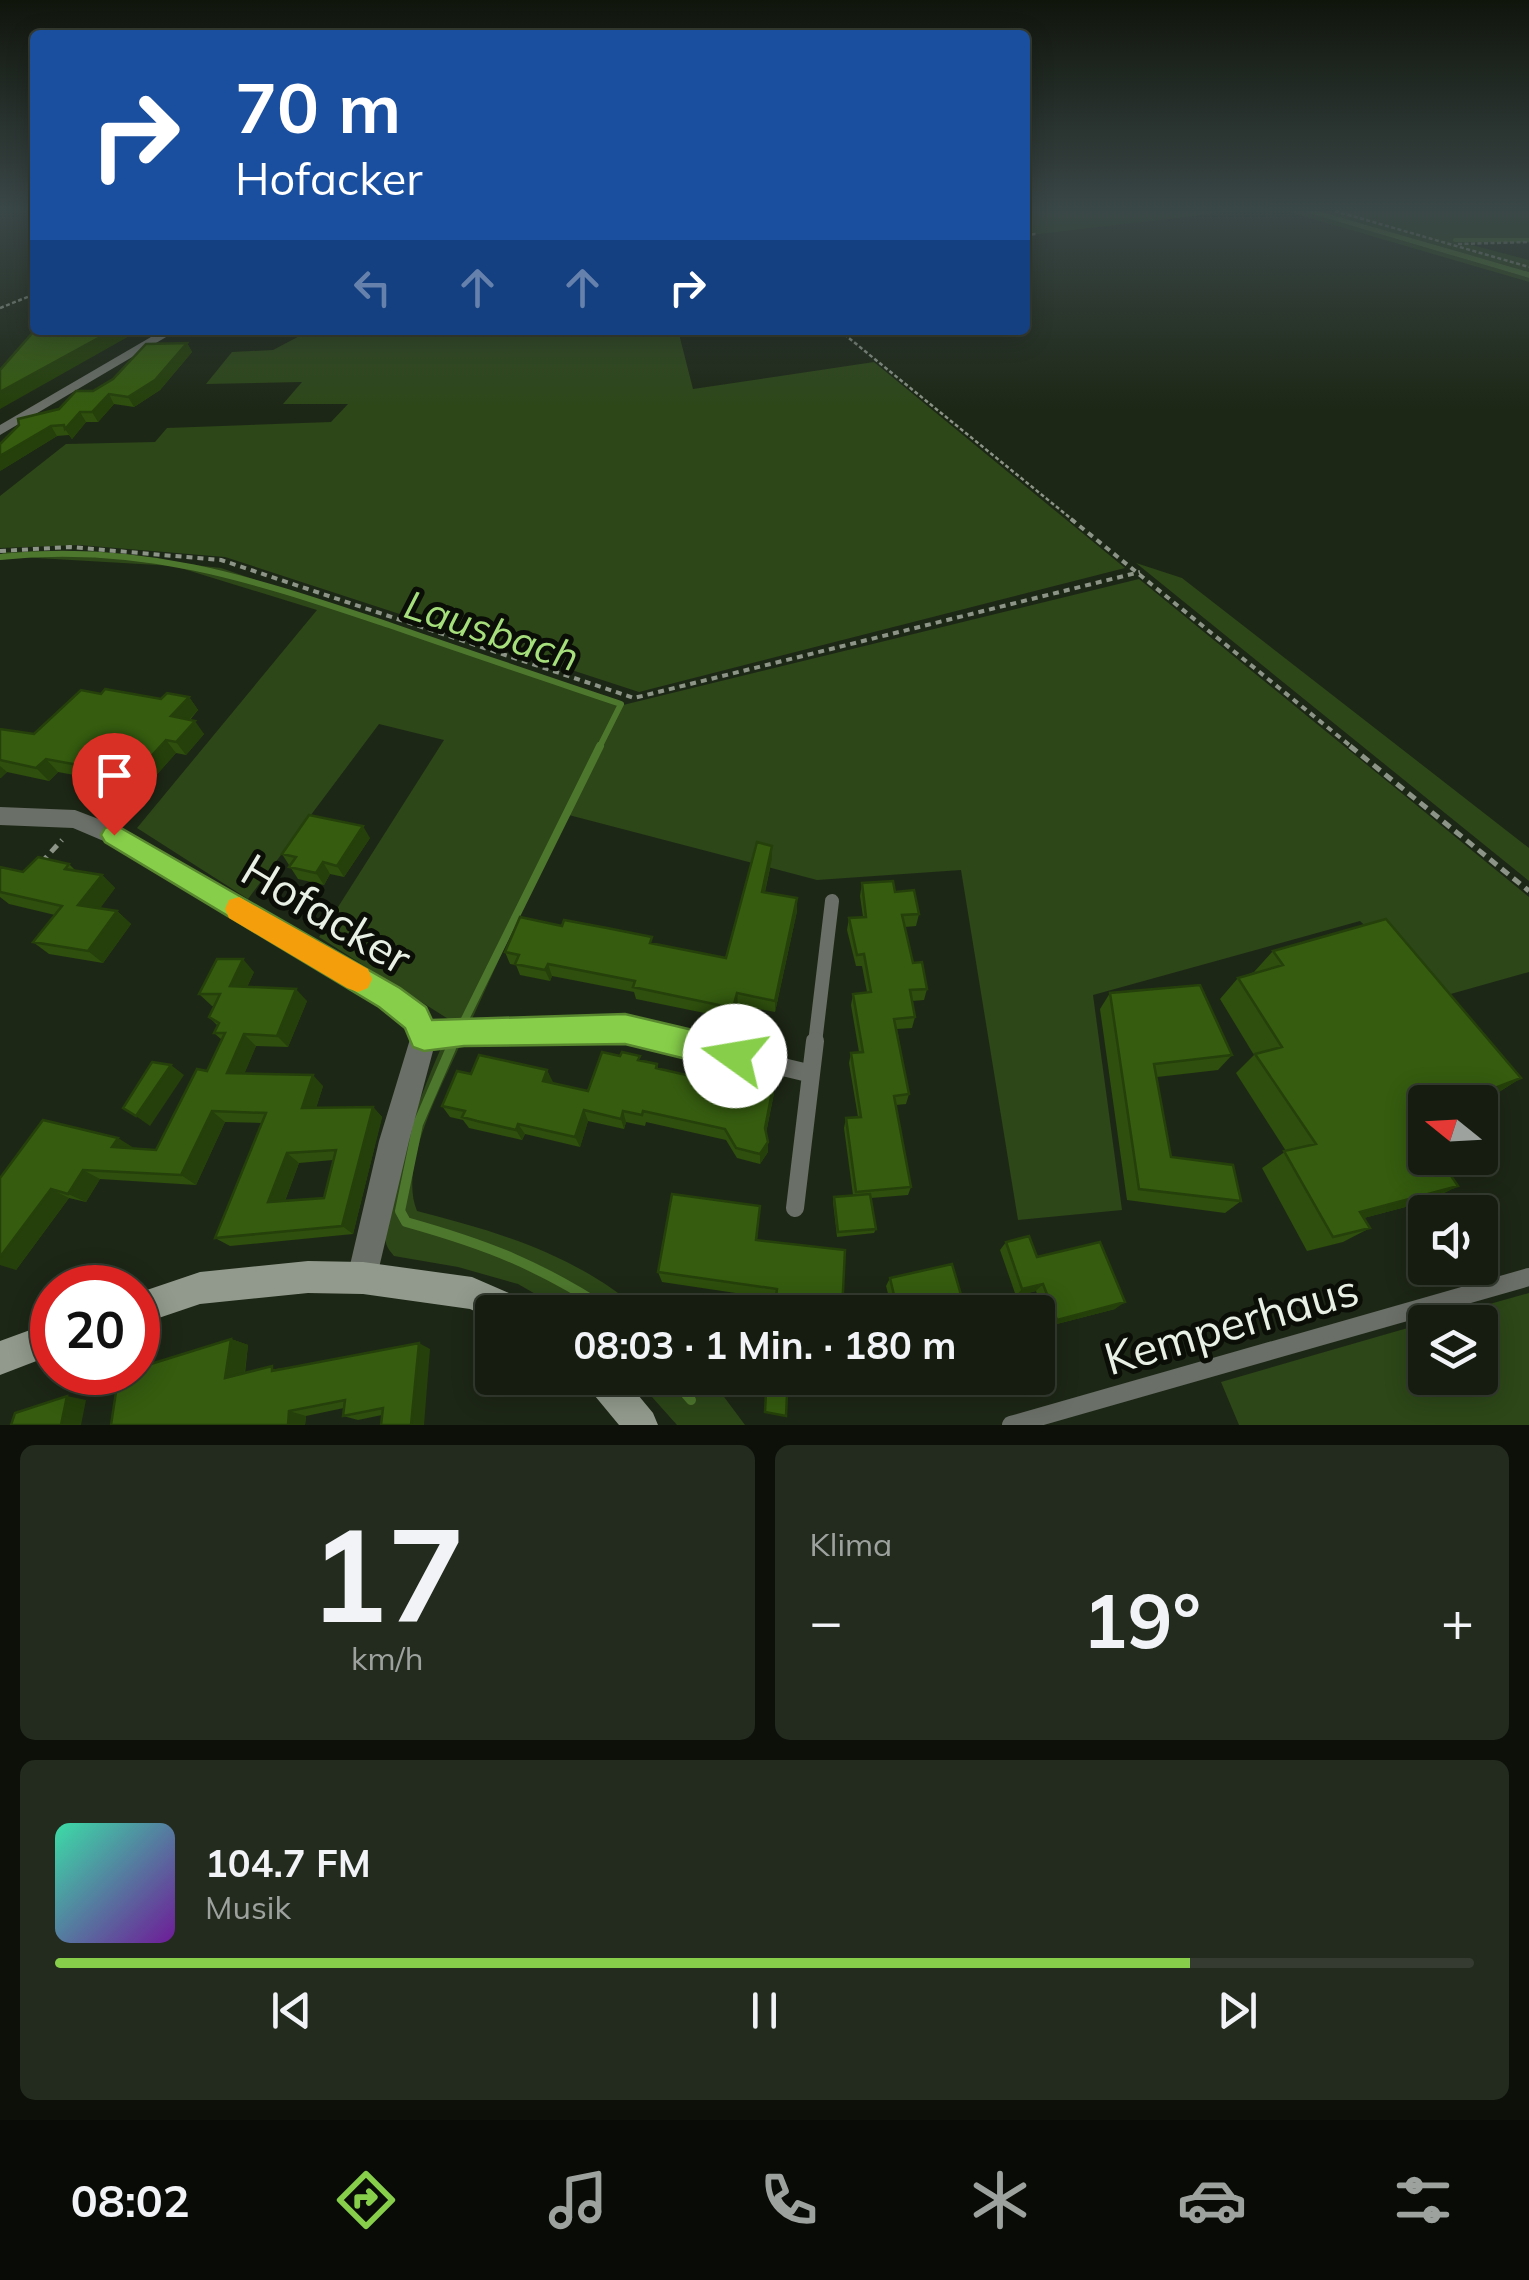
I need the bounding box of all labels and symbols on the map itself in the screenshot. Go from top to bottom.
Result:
water label: Lausbach [399,578,585,682]
pin [72,733,157,836]
street label: Hofacker [232,841,422,986]
position arrow [683,1004,787,1108]
north arrow [1408,1085,1498,1175]
street label: Kemperhaus [1098,1260,1364,1386]
speed limit sign: 20 [30,1265,160,1395]

